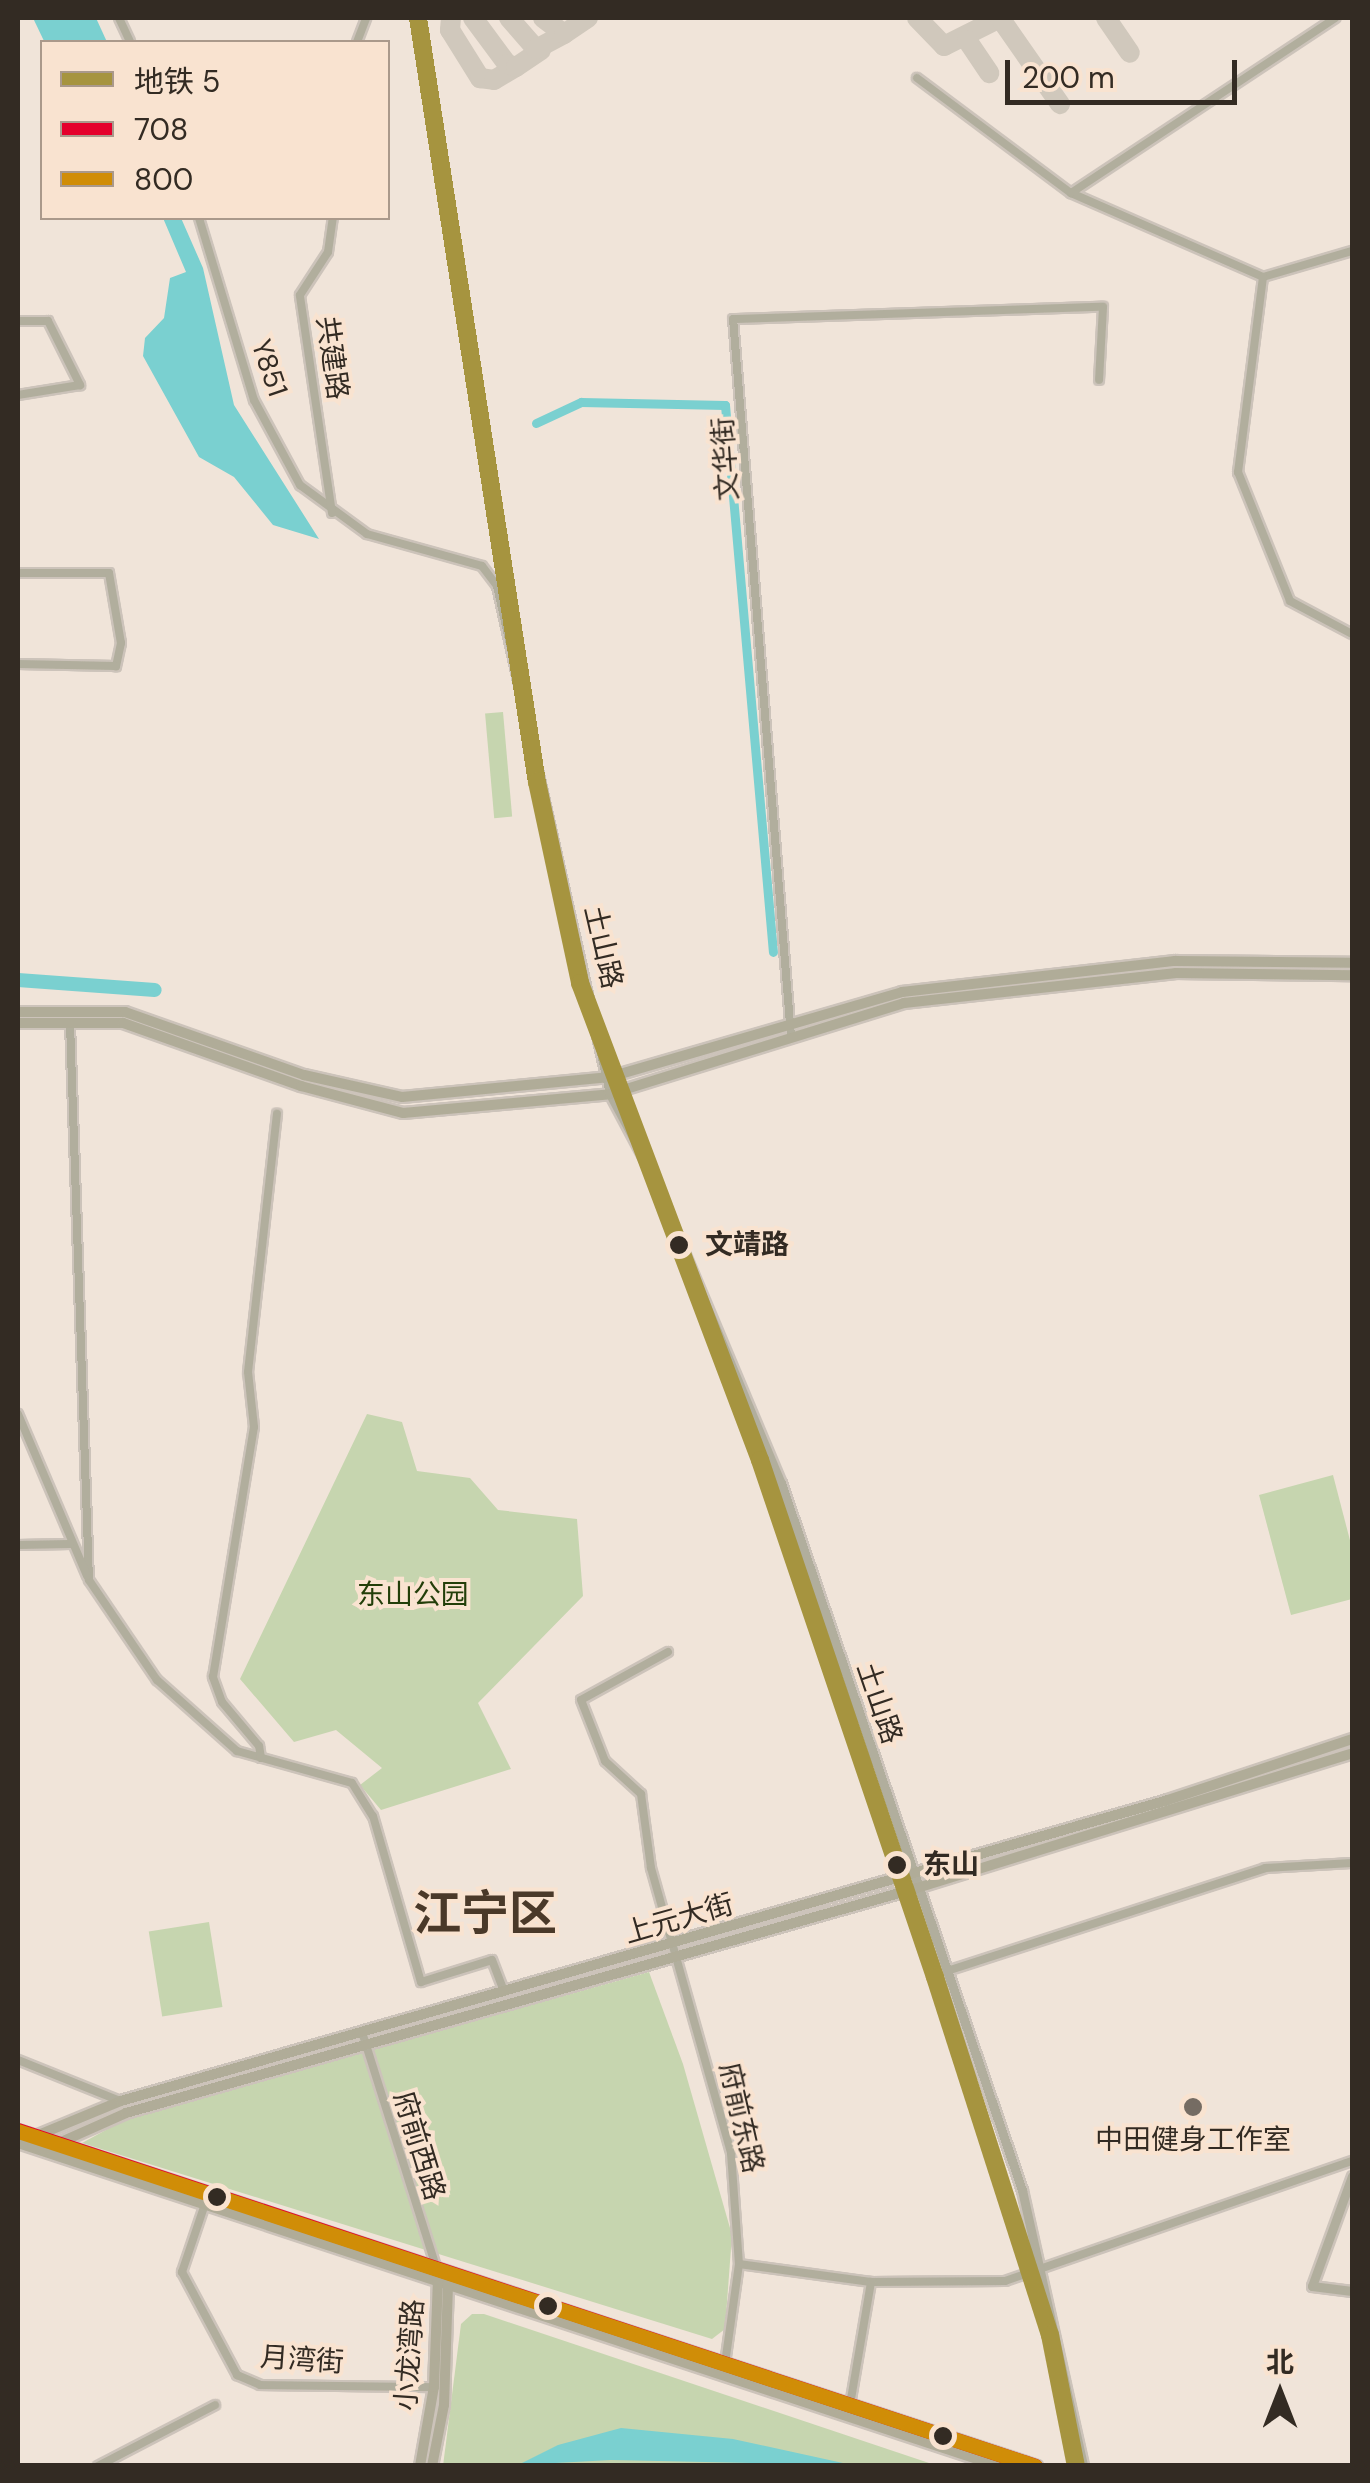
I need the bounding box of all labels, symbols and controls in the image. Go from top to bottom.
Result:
legend [40,40,390,220]
scale bar [1010,40,1242,102]
text: 200 m [1022,58,1115,97]
text: 地铁 5 [134,62,220,101]
text: 708 [134,110,188,149]
text: 800 [134,160,193,199]
street label: 共建路 [310,314,354,402]
street label: Y851 [244,335,294,401]
street label: 文华街 [706,416,746,502]
street label: 土山路 [577,902,629,992]
marker: 文靖路 [662,1228,696,1262]
place label: 文靖路 [705,1228,789,1262]
park label: 东山公园 [357,1578,469,1612]
street label: 土山路 [849,1658,909,1748]
marker: 东山 [880,1848,914,1882]
place label: 东山 [923,1848,979,1882]
district label: 江宁区 [413,1885,557,1943]
street label: 上元大街 [621,1887,737,1951]
street label: 府前东路 [712,2060,770,2176]
street label: 府前西路 [387,2088,451,2204]
marker: 中田健身工作室 [1182,2096,1204,2118]
place label: 中田健身工作室 [1095,2123,1291,2157]
unlabelled marker [207,2187,227,2207]
unlabelled marker [538,2296,558,2316]
street label: 小龙湾路 [389,2298,431,2412]
street label: 月湾街 [259,2340,345,2380]
north arrow [1230,2343,1330,2443]
text: 北 [1266,2344,1294,2381]
unlabelled marker [933,2426,953,2446]

